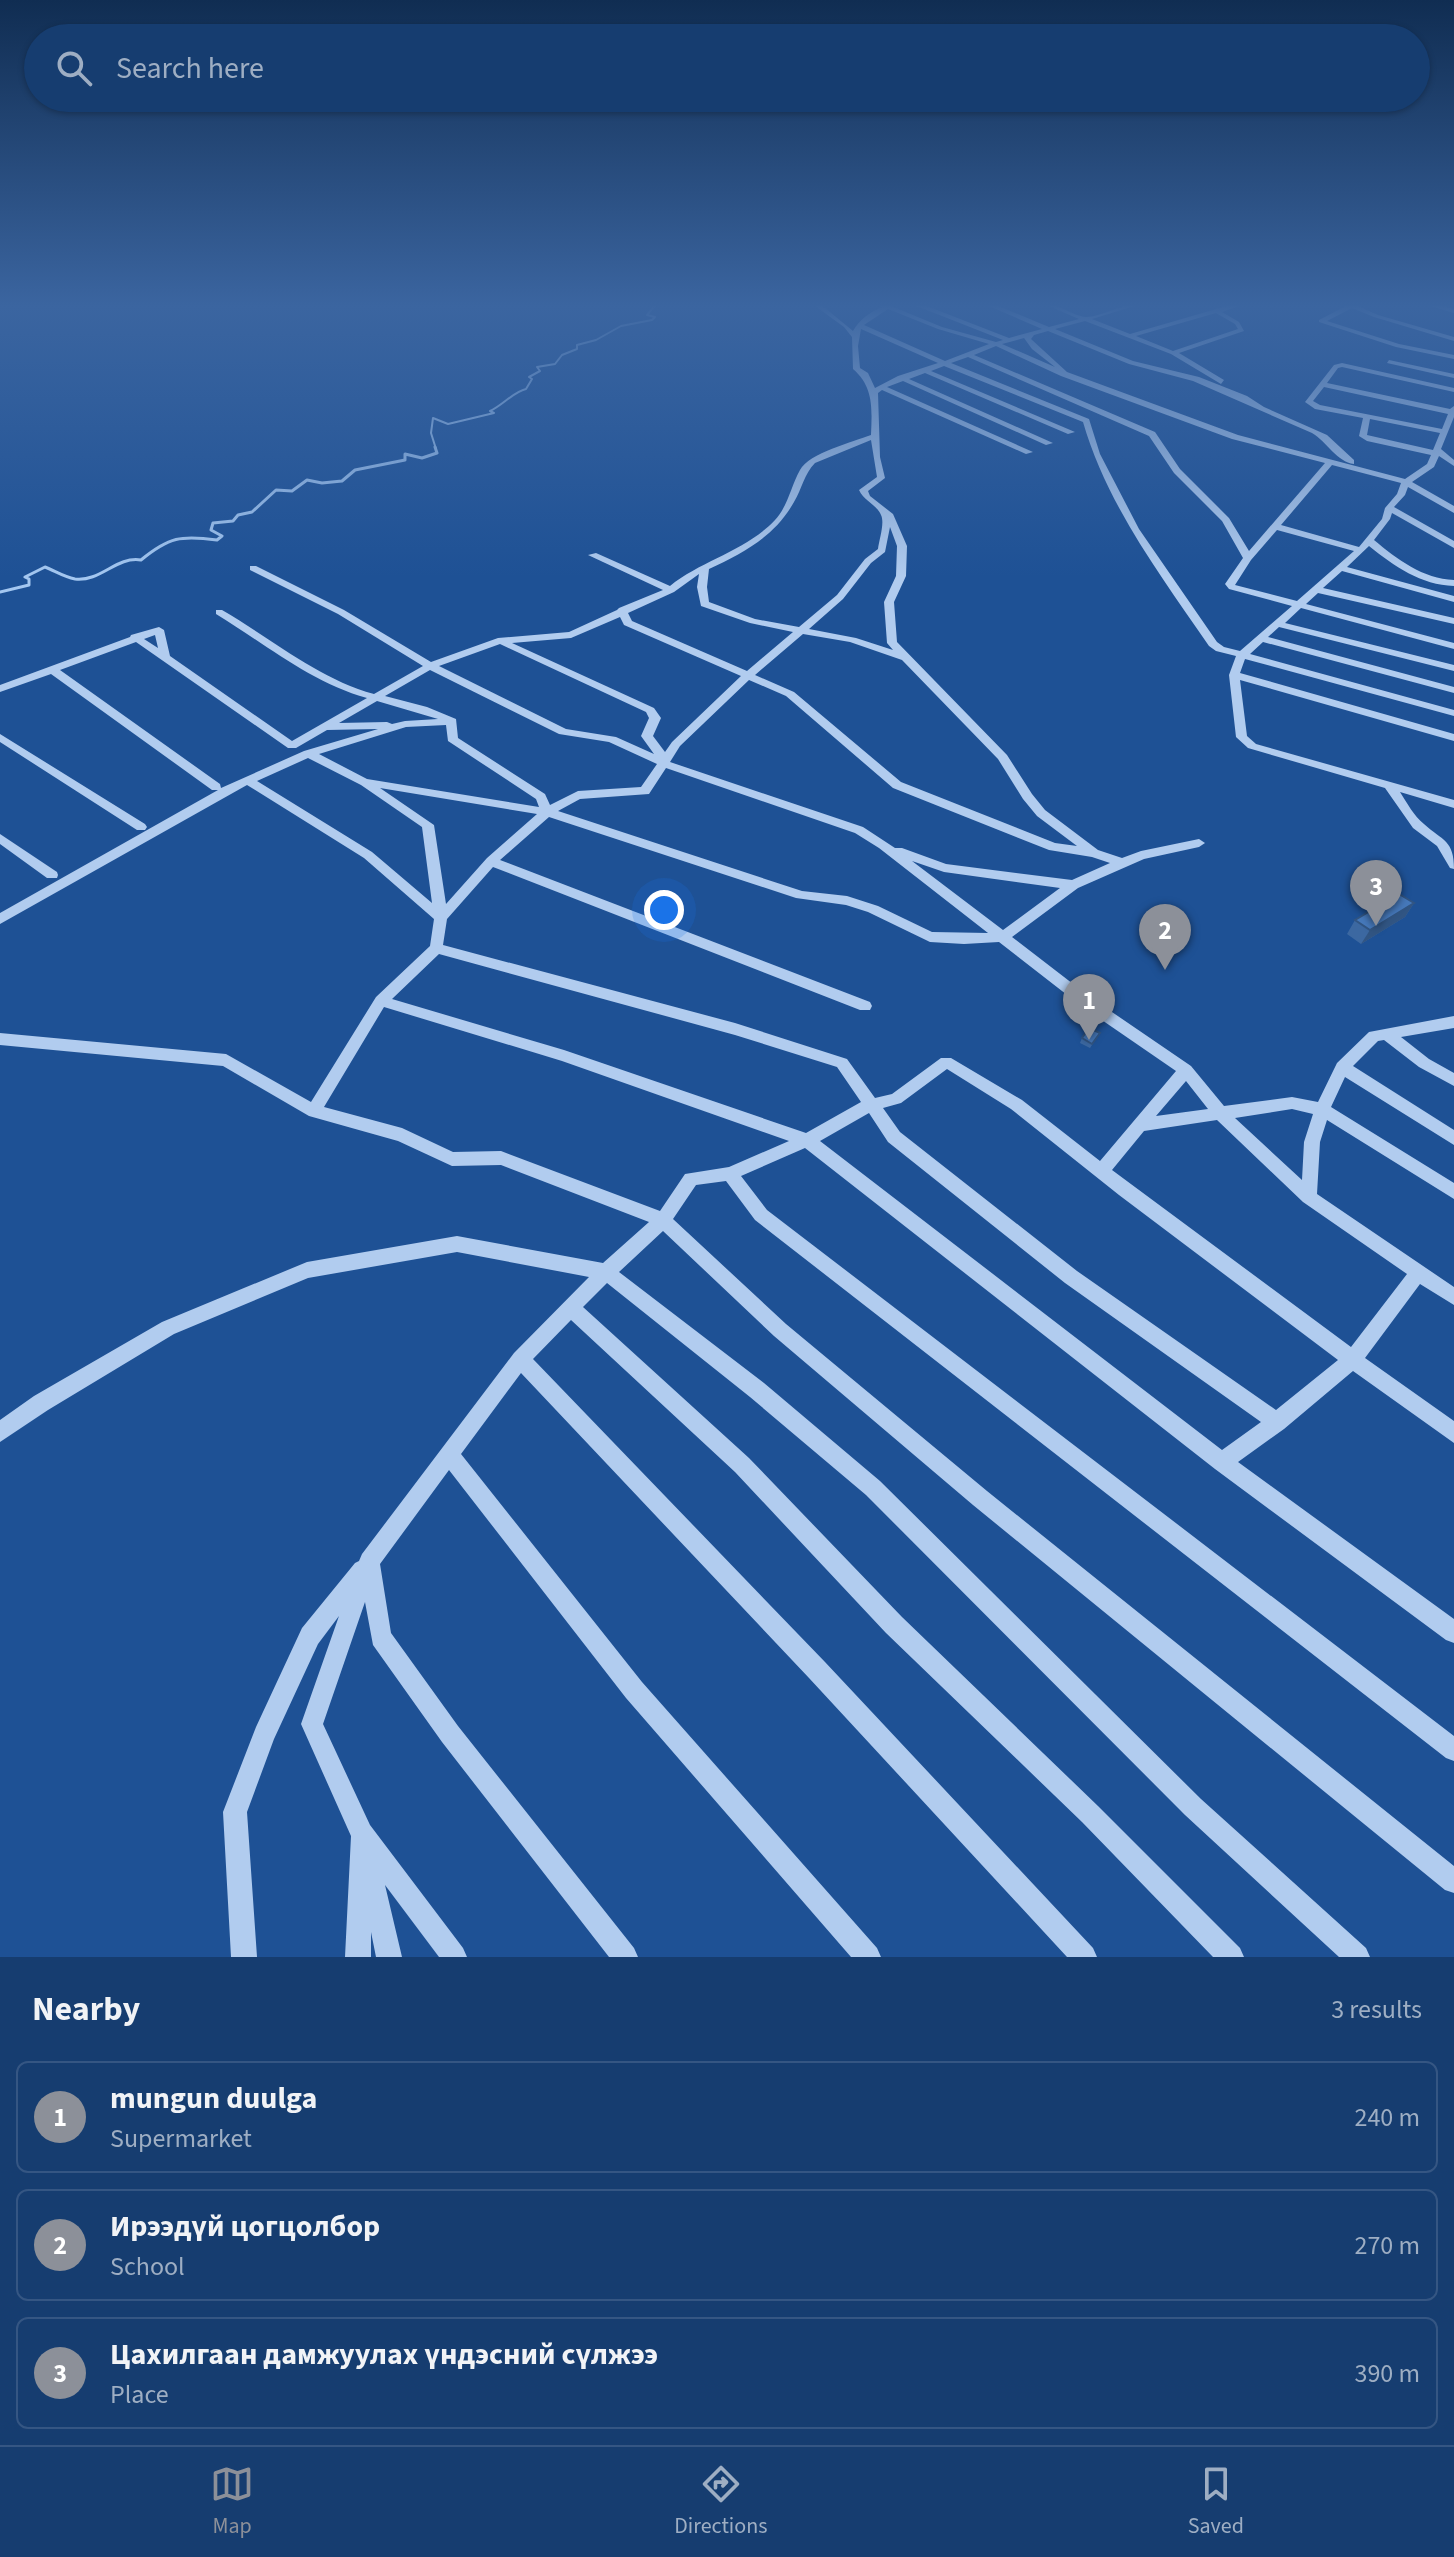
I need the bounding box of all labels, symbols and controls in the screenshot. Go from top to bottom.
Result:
search box [24,24,1430,112]
icon: search [52,46,96,90]
text: Search here [116,47,264,90]
pin: 3 [1350,860,1402,926]
your location [644,890,684,930]
pin: 2 [1139,904,1191,970]
pin: 1 [1063,974,1115,1040]
text: Nearby [32,1985,140,2034]
text: 3 results [1331,1991,1422,2028]
text: mungun duulga [110,2077,317,2120]
text: 1 [53,2099,67,2136]
text: 240 m [1354,2099,1420,2136]
text: Supermarket [110,2120,252,2157]
text: Ирээдүй цогцолбор [110,2205,380,2248]
text: 2 [53,2227,67,2264]
text: 270 m [1354,2227,1420,2264]
text: School [110,2248,185,2285]
text: Цахилгаан дамжуулах үндэсний сүлжээ [110,2333,658,2376]
text: 3 [53,2355,67,2392]
text: 390 m [1354,2355,1420,2392]
text: Place [110,2376,169,2413]
tab: Map [210,2462,254,2542]
tab: Directions [674,2462,767,2542]
tab: Saved [1188,2462,1244,2542]

